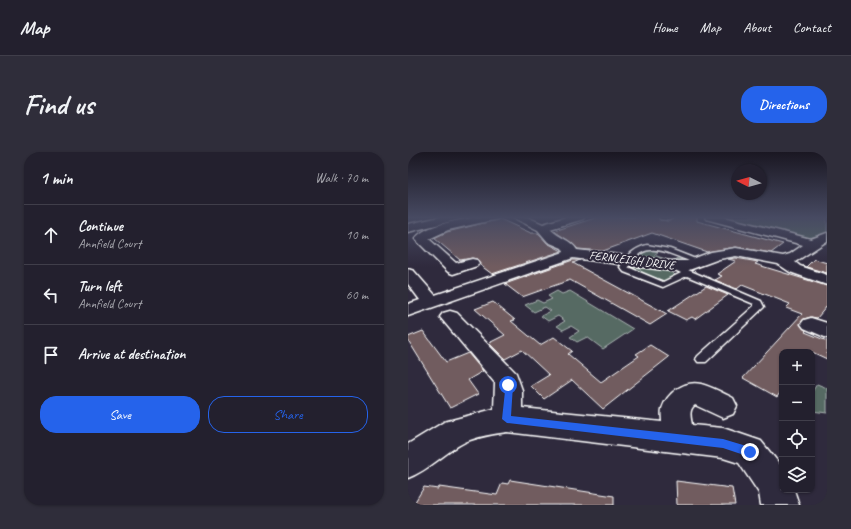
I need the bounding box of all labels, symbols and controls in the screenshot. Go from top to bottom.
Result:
text: Map [20,16,50,40]
text: Home [652,19,678,36]
text: Map [700,19,721,36]
text: About [743,19,771,36]
text: Contact [793,19,831,36]
button: Directions [741,86,827,123]
text: Find us [24,87,94,122]
north arrow [731,164,767,200]
text: 1 min [40,168,73,189]
text: Walk · 70 m [315,170,368,186]
text: Continue [78,217,123,236]
icon: ahead [40,224,62,246]
text: 10 m [346,227,368,243]
text: Annfield Court [78,236,141,252]
street label: FERNLEIGH DRIVE [588,247,677,273]
text: Turn left [78,277,121,296]
icon: left [40,284,62,306]
text: 60 m [346,287,368,303]
text: Annfield Court [78,296,141,312]
icon: arrive [40,344,62,366]
text: Arrive at destination [78,345,185,364]
map controls [779,349,815,493]
button: + [779,349,815,385]
route start [499,376,517,394]
button: − [779,385,815,421]
button: Save [40,396,200,433]
button: Share [208,396,368,433]
button: locate [779,421,815,457]
route end [741,443,759,461]
button: layers [779,457,815,493]

